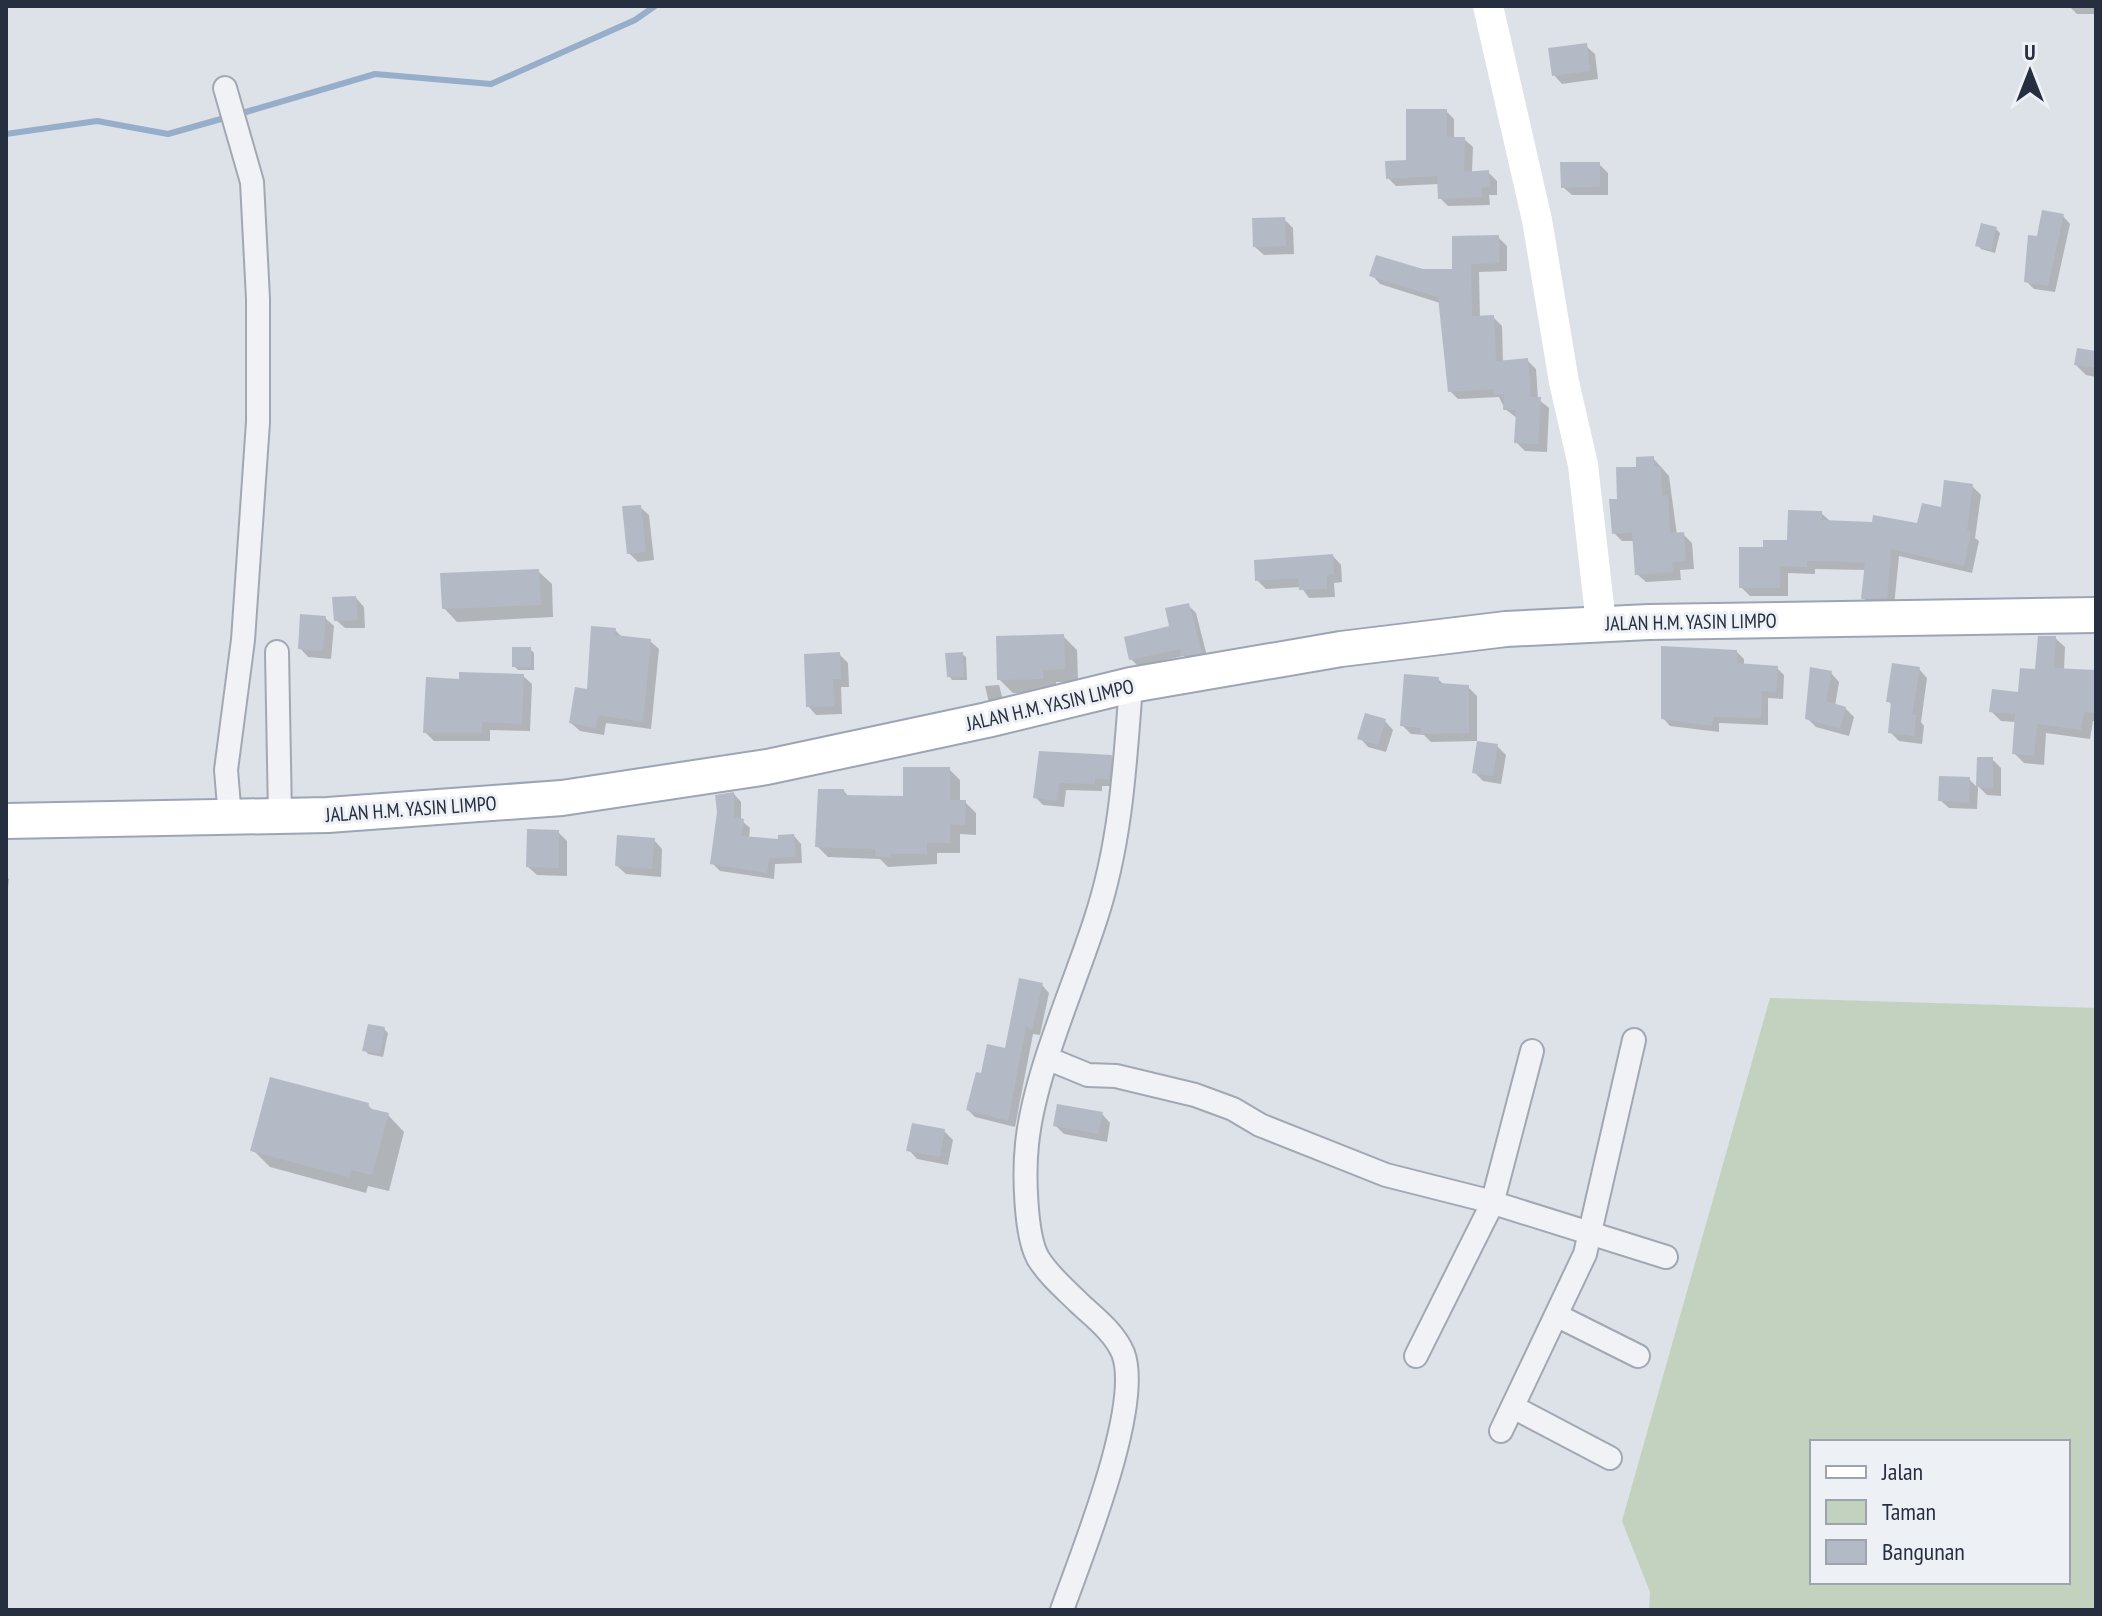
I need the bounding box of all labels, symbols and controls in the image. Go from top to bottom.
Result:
north arrow [1990,32,2070,112]
text: U [2024,38,2036,66]
street label: JALAN H.M. YASIN LIMPO [1604,608,1777,637]
street label: JALAN H.M. YASIN LIMPO [963,673,1136,737]
street label: JALAN H.M. YASIN LIMPO [324,790,497,828]
legend [1810,1440,2070,1584]
text: Jalan [1881,1456,1923,1487]
text: Taman [1882,1496,1936,1527]
text: Bangunan [1882,1536,1965,1567]

